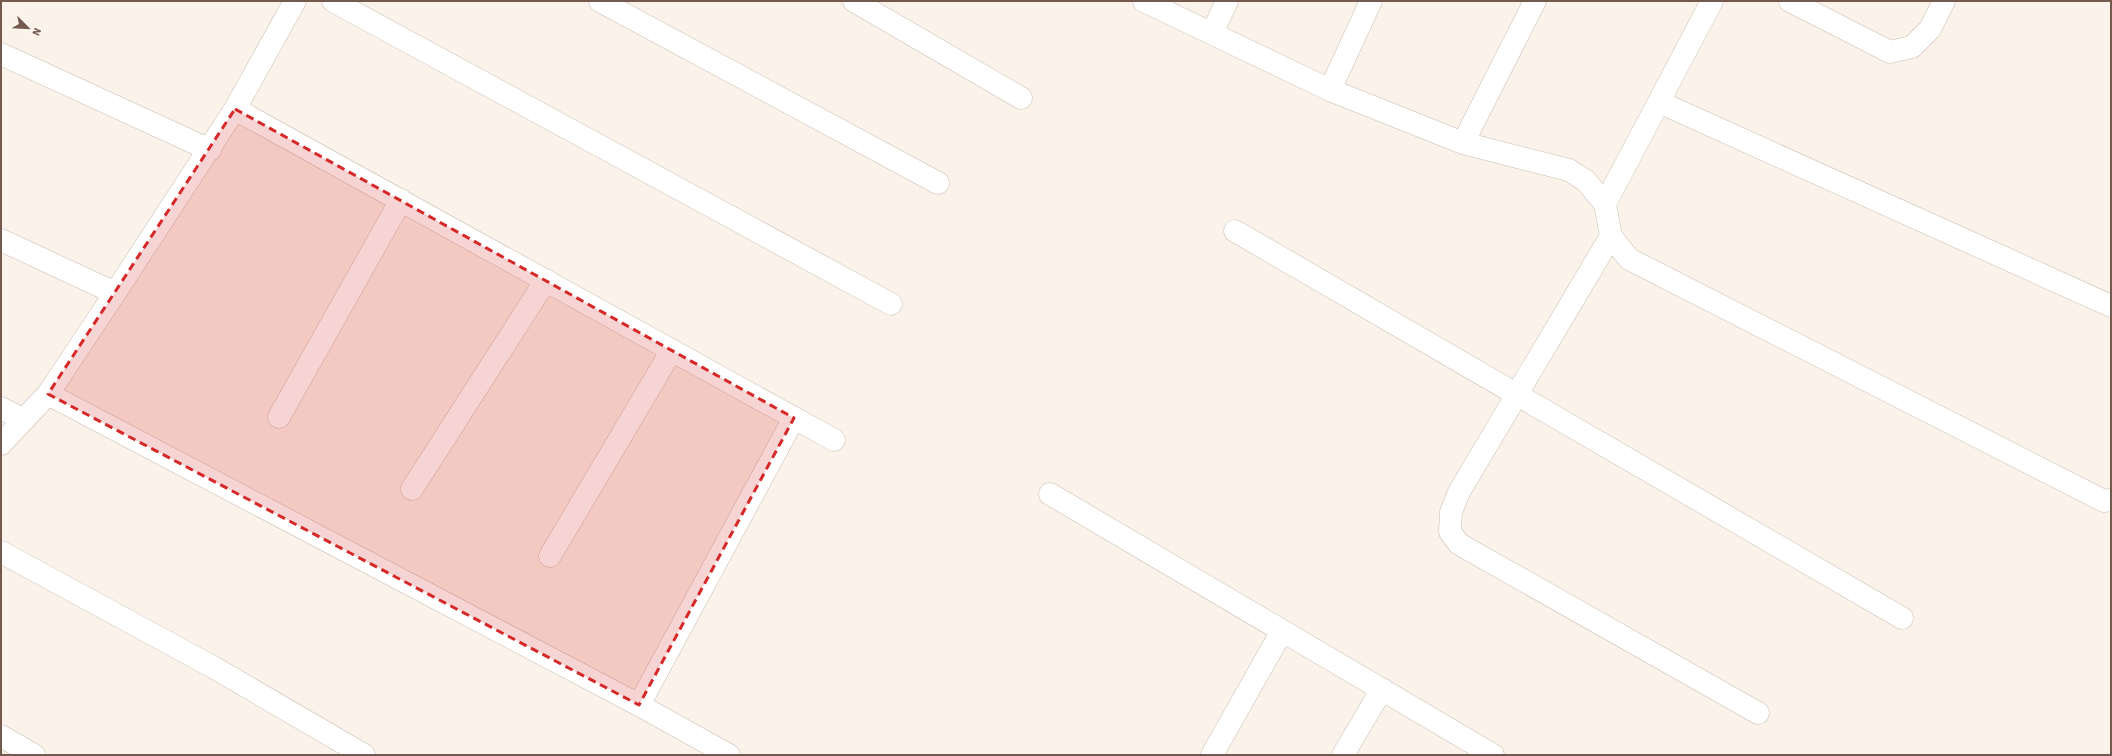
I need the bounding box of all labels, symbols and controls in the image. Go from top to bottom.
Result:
north arrow [8,8,48,48]
text: N [28,25,45,38]

